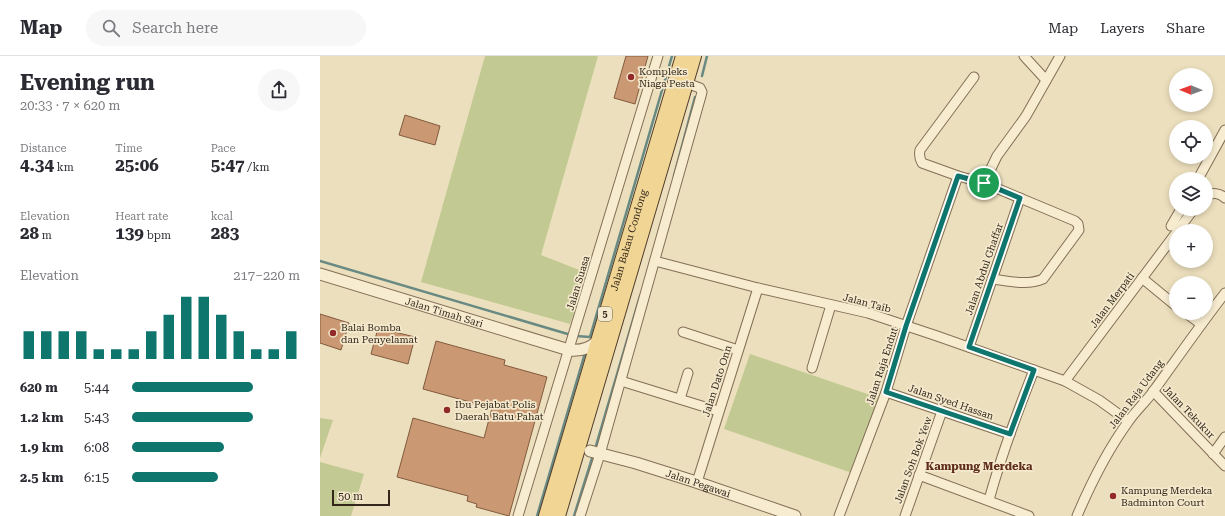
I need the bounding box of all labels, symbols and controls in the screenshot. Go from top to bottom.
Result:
search box [86,10,366,46]
text: Map [20,16,62,39]
icon: search [100,17,122,39]
text: Search here [132,19,218,37]
text: Map [1048,20,1078,36]
text: Layers [1100,20,1144,36]
text: Share [1166,20,1205,36]
place label: Kompleks Niaga Pesta [639,66,695,89]
north arrow [1169,68,1213,112]
map controls [1169,68,1213,320]
button: share [258,69,300,111]
text: Evening run [20,70,155,95]
marker: Kompleks Niaga Pesta [626,72,636,82]
text: 20:33 · 7 × 620 m [20,98,120,113]
button: locate [1169,120,1213,164]
text: Distance [20,142,67,155]
text: Time [115,142,142,155]
text: Pace [211,142,235,155]
text: 4.34 [20,155,54,175]
text: 25:06 [115,155,159,175]
text: 5:47 [211,155,245,175]
text: km [54,161,74,174]
text: /km [245,161,270,174]
pin [967,166,1001,200]
icon: arrive [973,172,995,194]
button: layers [1169,172,1213,216]
street label: Jalan Bakau Condong [608,188,649,292]
text: Elevation [20,210,70,223]
text: Heart rate [115,210,168,223]
text: kcal [211,210,233,223]
street label: Jalan Abdul Ghaffar [963,222,1005,316]
text: 28 [20,223,39,243]
text: 139 [115,223,144,243]
text: 283 [211,223,239,243]
button: + [1169,224,1213,268]
text: m [39,229,52,242]
text: bpm [144,229,171,242]
street label: Jalan Suasa [565,254,592,312]
text: Elevation [20,268,79,283]
text: 217–220 m [233,268,300,283]
street label: Jalan Merpati [1088,270,1136,330]
button: − [1169,276,1213,320]
street label: Jalan Taib [842,291,892,315]
street label: Jalan Timah Sari [404,295,485,329]
road number: 5 [598,307,612,321]
place label: Balai Bomba dan Penyelamat [341,322,418,345]
street label: Jalan Raja Endut [864,326,900,406]
marker: Balai Bomba dan Penyelamat [328,328,338,338]
street label: Jalan Dato Onn [700,343,734,418]
street label: Jalan Raja Udang [1107,357,1166,431]
text: 620 m [20,380,58,395]
text: 5:44 [84,380,109,395]
street label: Jalan Syed Hassan [907,382,996,422]
street label: Jalan Tekukur [1161,383,1217,441]
place label: Ibu Pejabat Polis Daerah Batu Pahat [455,399,544,422]
marker: Ibu Pejabat Polis Daerah Batu Pahat [442,405,452,415]
text: 1.2 km [20,410,63,425]
text: 5:43 [84,410,109,425]
street label: Jalan Soh Bok Yew [892,415,934,505]
text: 1.9 km [20,440,63,455]
text: 6:08 [84,440,109,455]
district label: Kampung Merdeka [926,460,1033,473]
street label: Jalan Pegawai [665,467,732,499]
text: 2.5 km [20,470,63,485]
text: 6:15 [84,470,109,485]
place label: Kampung Merdeka Badminton Court [1121,485,1213,508]
scale bar [332,488,390,507]
text: 50 m [338,490,363,503]
marker: Kampung Merdeka Badminton Court [1108,491,1118,501]

